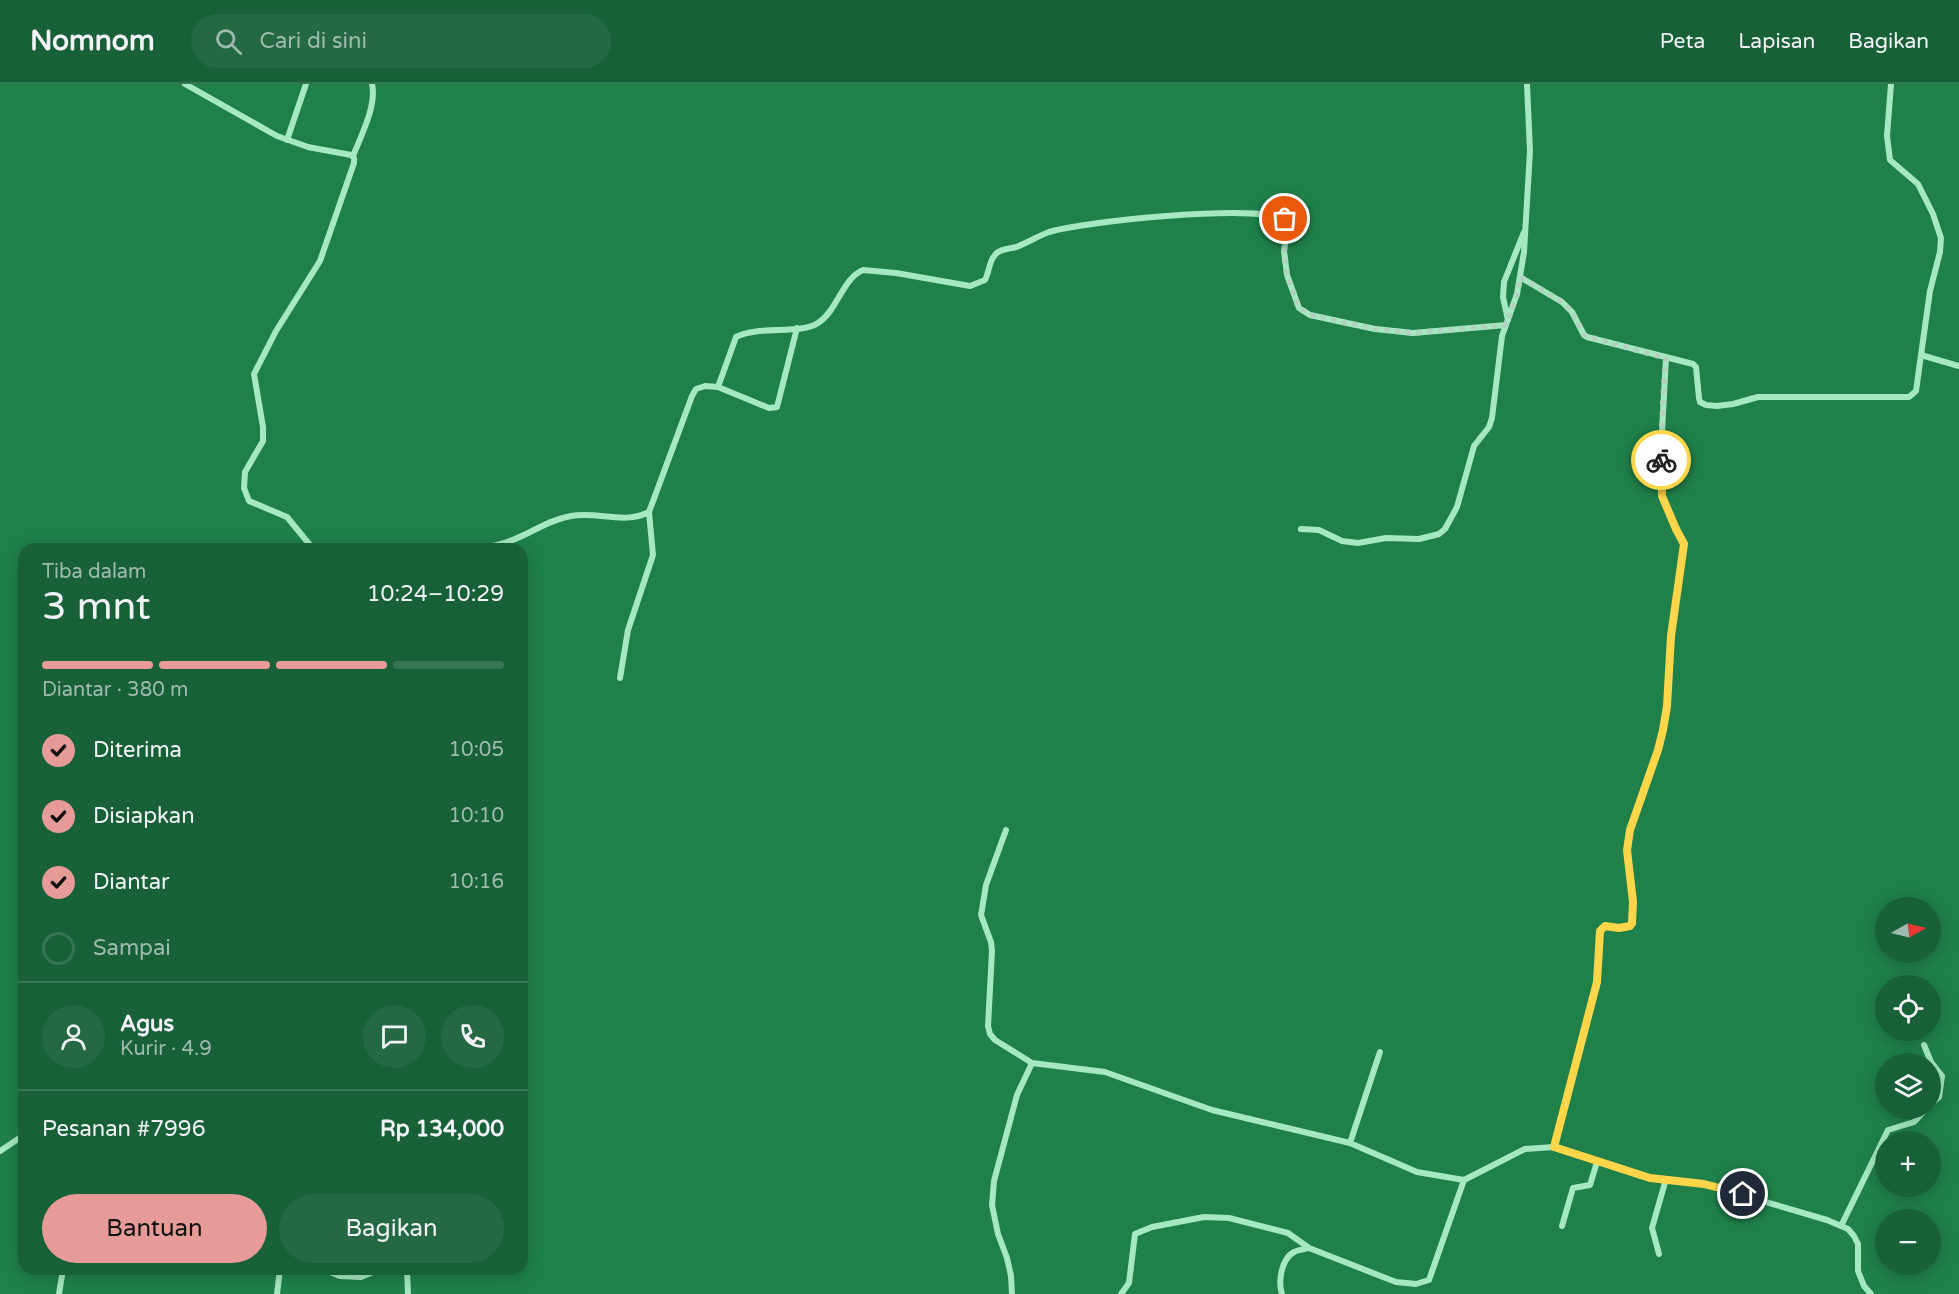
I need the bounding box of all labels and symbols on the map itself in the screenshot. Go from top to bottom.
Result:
pin [1259,193,1310,244]
courier [1631,430,1691,490]
north arrow [1875,897,1941,963]
pin [1717,1168,1768,1219]

